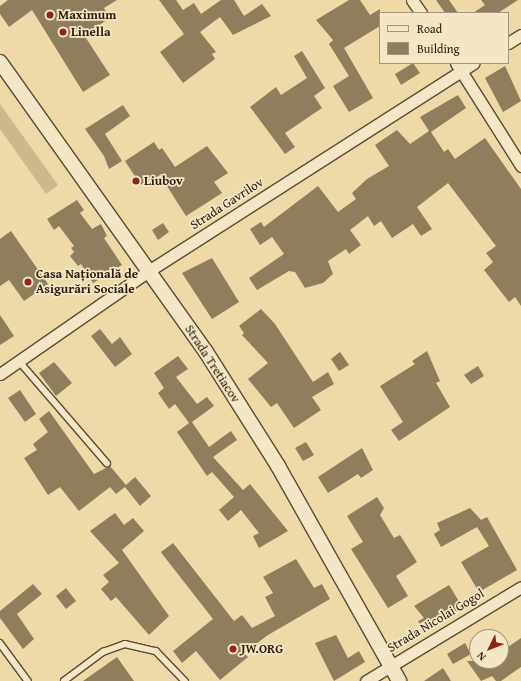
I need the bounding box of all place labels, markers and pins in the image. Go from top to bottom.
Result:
place label: Maximum [58,7,116,23]
marker: Maximum [45,10,55,20]
place label: Linella [71,24,111,40]
marker: Linella [58,27,68,37]
place label: Liubov [144,173,183,189]
marker: Liubov [131,176,141,186]
place label: Casa Națională de Asigurări Sociale [36,267,138,298]
marker: Casa Națională de Asigurări Sociale [23,277,33,287]
place label: JW.ORG [241,641,283,657]
marker: JW.ORG [228,644,238,654]

